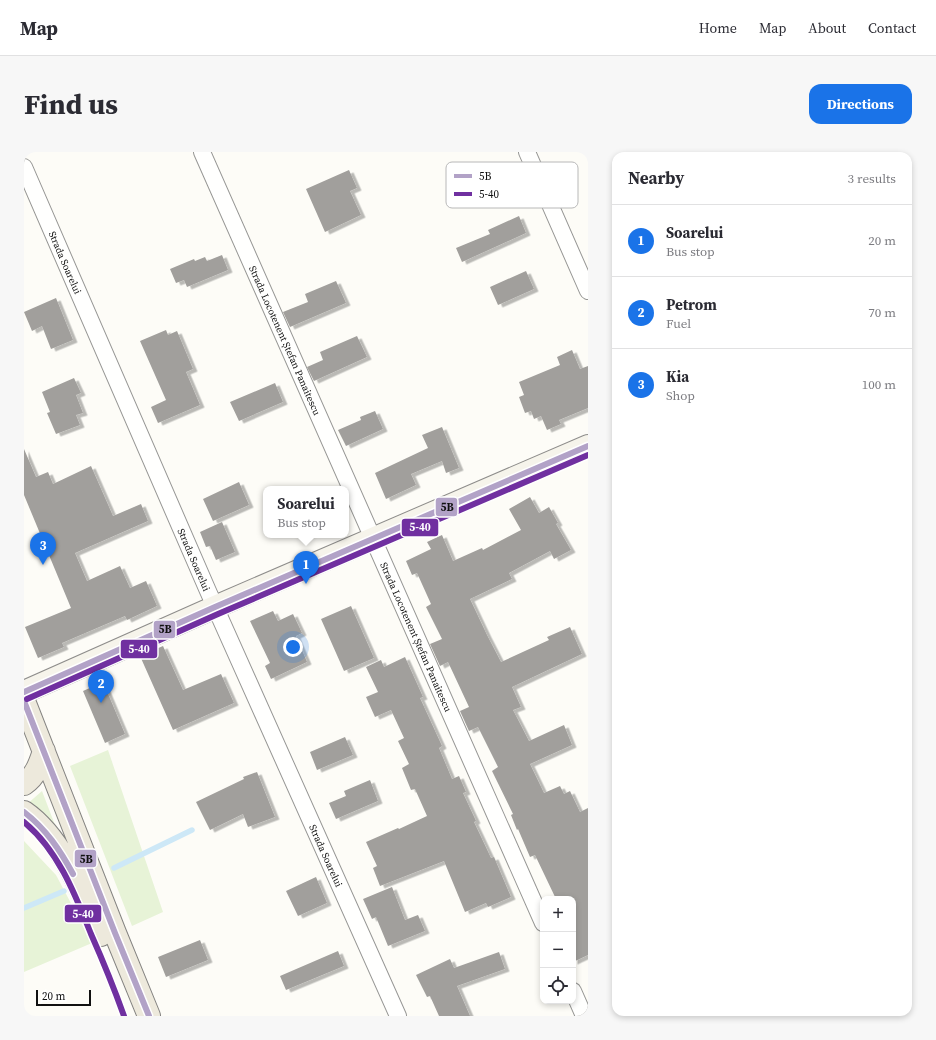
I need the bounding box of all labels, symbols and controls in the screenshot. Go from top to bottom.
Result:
text: Map [20,15,58,41]
text: Home [699,18,737,38]
text: Map [759,18,786,38]
text: About [808,18,846,38]
text: Contact [868,18,916,38]
button: Directions [809,84,912,124]
text: Find us [24,85,118,123]
legend [446,162,578,208]
text: Nearby [628,166,684,190]
text: 5B [479,169,491,184]
text: 3 results [848,170,896,187]
text: 5-40 [479,187,499,202]
text: Soarelui [666,222,723,243]
street label: Strada Soarelui [46,229,85,296]
text: 1 [637,232,645,249]
text: 20 m [868,232,896,249]
text: Bus stop [666,243,715,260]
street label: Strada Locotenent Ștefan Panaitescu [247,264,324,417]
text: Petrom [666,294,717,315]
text: 2 [637,304,645,321]
text: 70 m [868,304,896,321]
text: Fuel [666,315,691,332]
text: Kia [666,366,689,387]
text: 3 [637,376,645,393]
text: 100 m [862,376,896,393]
text: Shop [666,387,695,404]
popup [263,486,349,538]
text: Soarelui [277,493,335,514]
line badge: 5B [435,497,458,517]
text: 5B [440,500,454,515]
text: Bus stop [277,514,326,531]
line badge: 5-40 [401,518,439,537]
text: 5-40 [409,520,431,535]
street label: Strada Soarelui [175,526,214,593]
pin: 3 [30,532,56,565]
pin: 1 [293,551,319,584]
street label: Strada Locotenent Ștefan Panaitescu [378,560,455,714]
line badge: 5B [153,620,176,639]
text: 5B [158,622,172,637]
your location [283,637,303,657]
line badge: 5-40 [120,639,158,659]
text: 5-40 [128,642,150,657]
pin: 2 [88,670,114,703]
street label: Strada Soarelui [307,822,346,889]
line badge: 5B [74,849,97,868]
text: 5B [79,852,93,867]
map controls [540,896,576,1004]
button: + [540,896,576,932]
line badge: 5-40 [64,904,102,923]
text: 5-40 [72,907,94,922]
button: − [540,932,576,968]
button: locate [540,968,576,1004]
scale bar [36,988,91,1007]
text: 20 m [42,989,65,1004]

